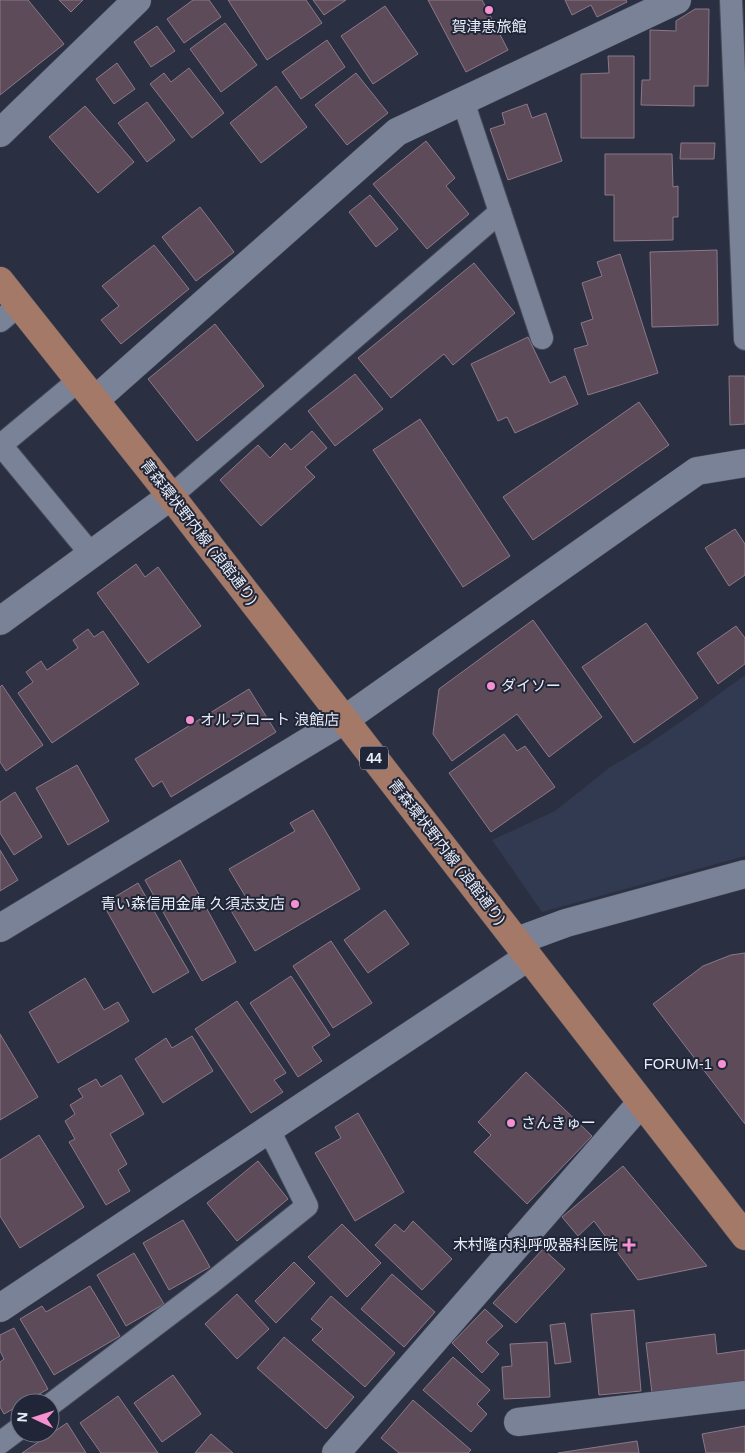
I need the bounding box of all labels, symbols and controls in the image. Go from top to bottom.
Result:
marker: 賀津恵旅館 [483,4,495,16]
place label: 賀津恵旅館 [451,18,527,35]
street label: 青森環状野内線 (浪館通り) [138,456,261,608]
place label: ダイソー [501,677,561,694]
marker: ダイソー [485,680,497,692]
place label: オルブロート 浪館店 [200,711,339,728]
marker: オルブロート 浪館店 [184,714,196,726]
road number: 44 [360,746,388,770]
street label: 青森環状野内線 (浪館通り) [386,776,509,928]
place label: 青い森信用金庫 久須志支店 [101,895,285,912]
marker: 青い森信用金庫 久須志支店 [289,898,301,910]
place label: FORUM-1 [644,1055,712,1072]
marker: FORUM-1 [716,1058,728,1070]
place label: さんきゅー [521,1114,596,1131]
marker: さんきゅー [505,1117,517,1129]
place label: 木村隆内科呼吸器科医院 [453,1236,618,1253]
marker: 木村隆内科呼吸器科医院 [622,1238,636,1252]
north arrow [10,1393,60,1443]
text: N [14,1411,30,1423]

